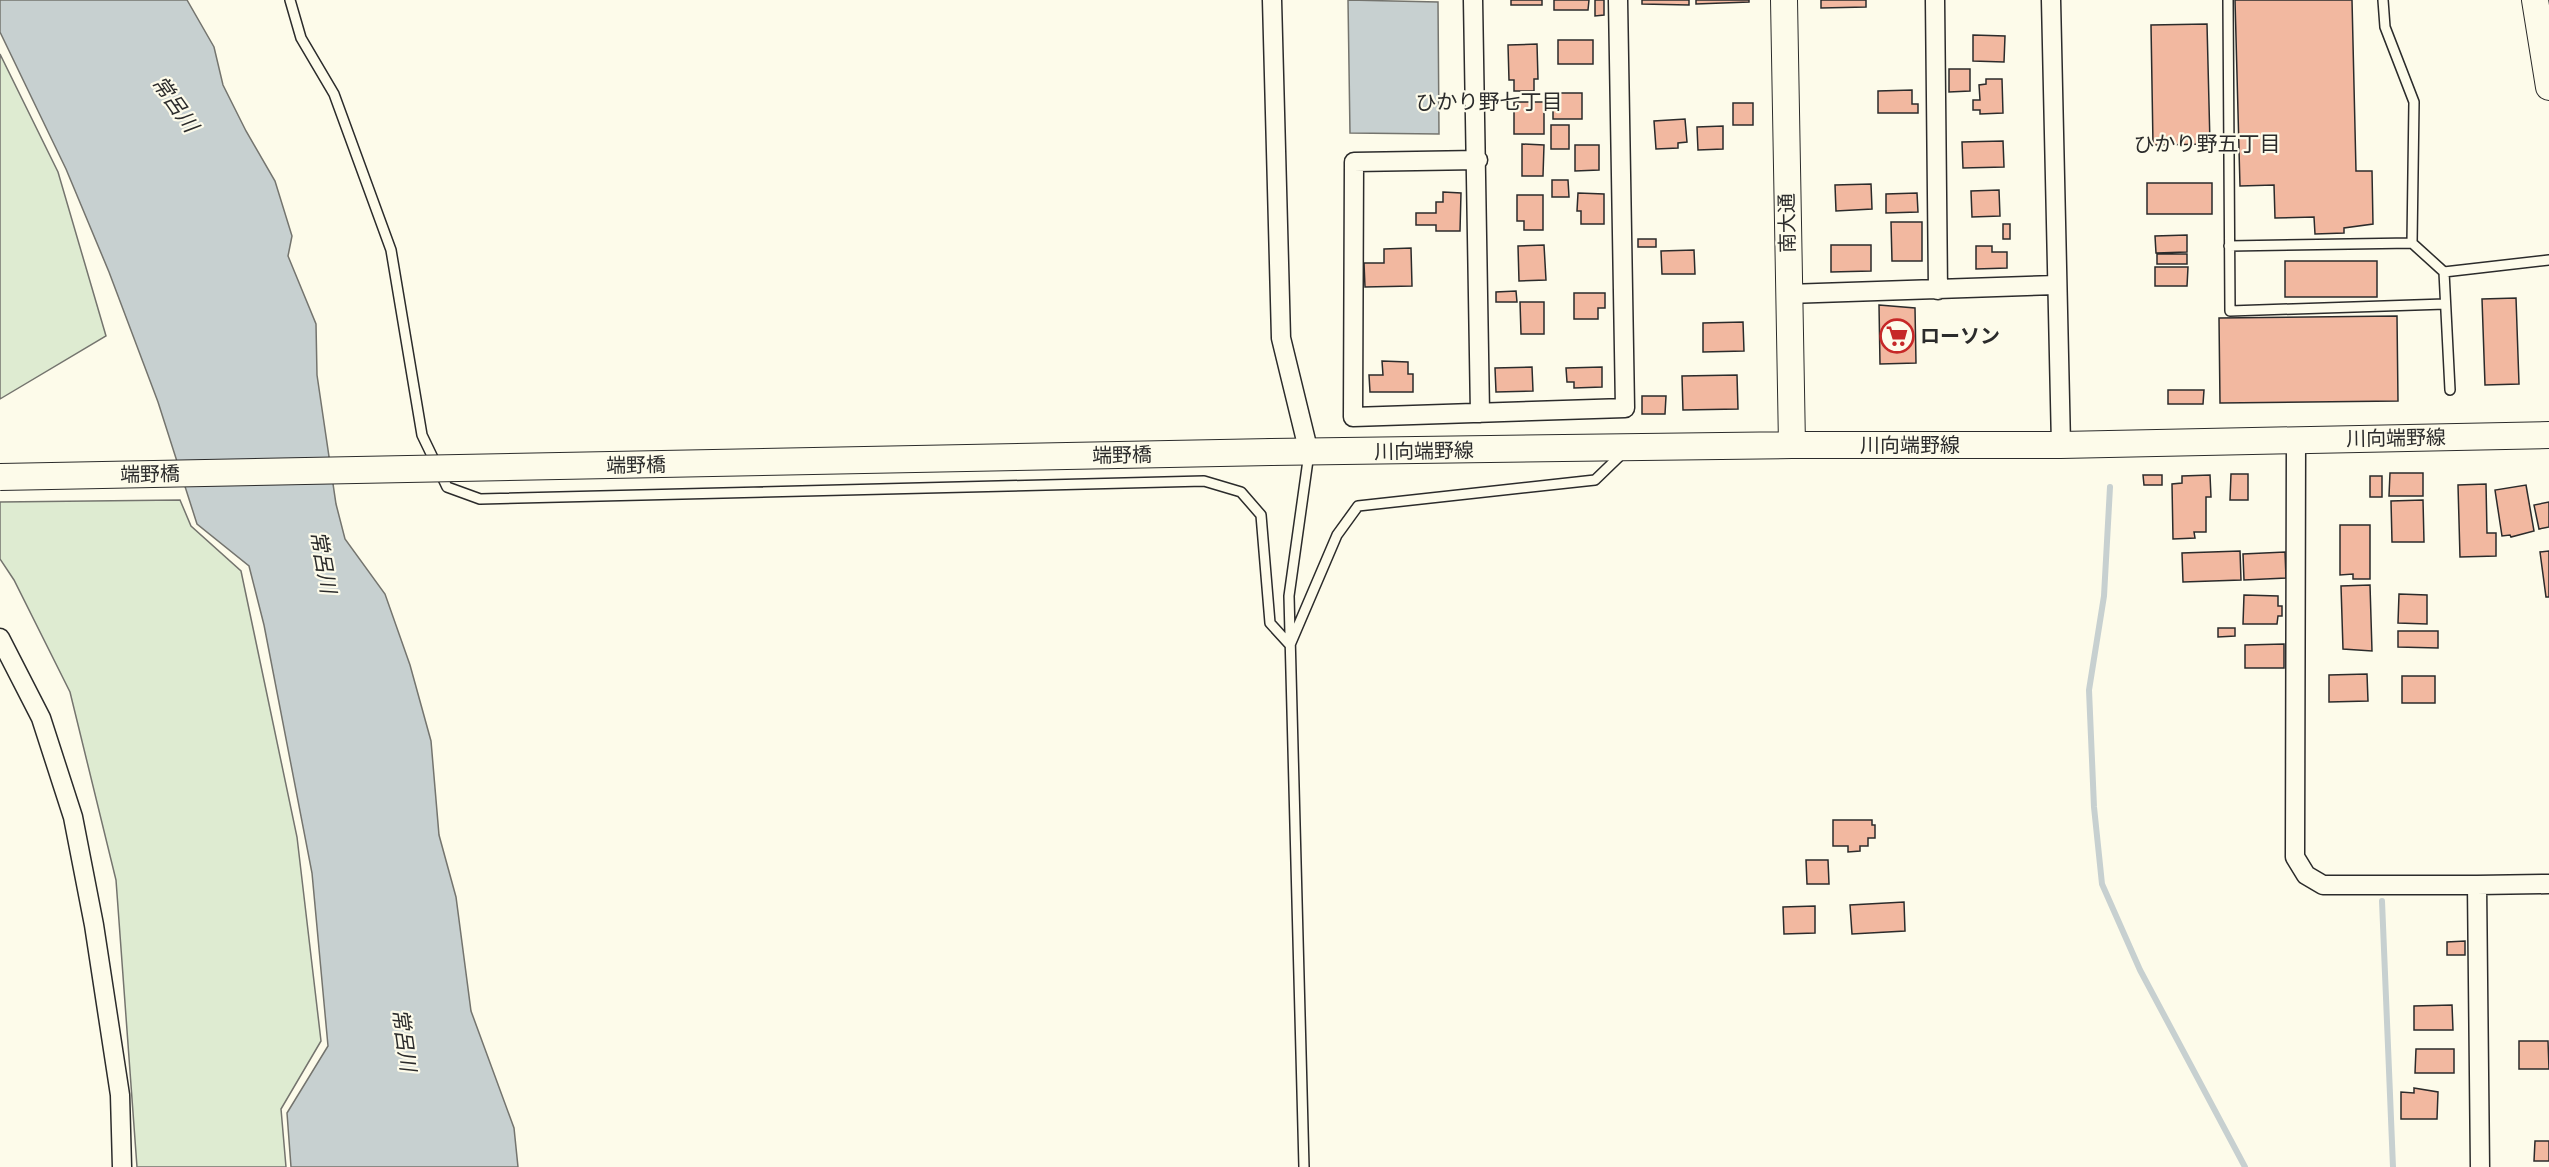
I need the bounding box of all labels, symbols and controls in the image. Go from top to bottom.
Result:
water label: 常呂川 [147,71,205,138]
district label: ひかり野七丁目 [1416,89,1563,114]
district label: ひかり野五丁目 [2134,131,2281,156]
street label: 南大通 [1774,193,1800,253]
supermarket icon: ローソン [1879,318,1915,354]
place label: ローソン [1920,324,2000,348]
street label: 川向端野線 [2346,425,2446,451]
street label: 川向端野線 [1860,433,1960,457]
street label: 川向端野線 [1374,438,1474,464]
street label: 端野橋 [1092,442,1152,468]
street label: 端野橋 [606,452,666,478]
street label: 端野橋 [120,461,180,487]
water label: 常呂川 [306,529,342,597]
water label: 常呂川 [388,1007,422,1075]

